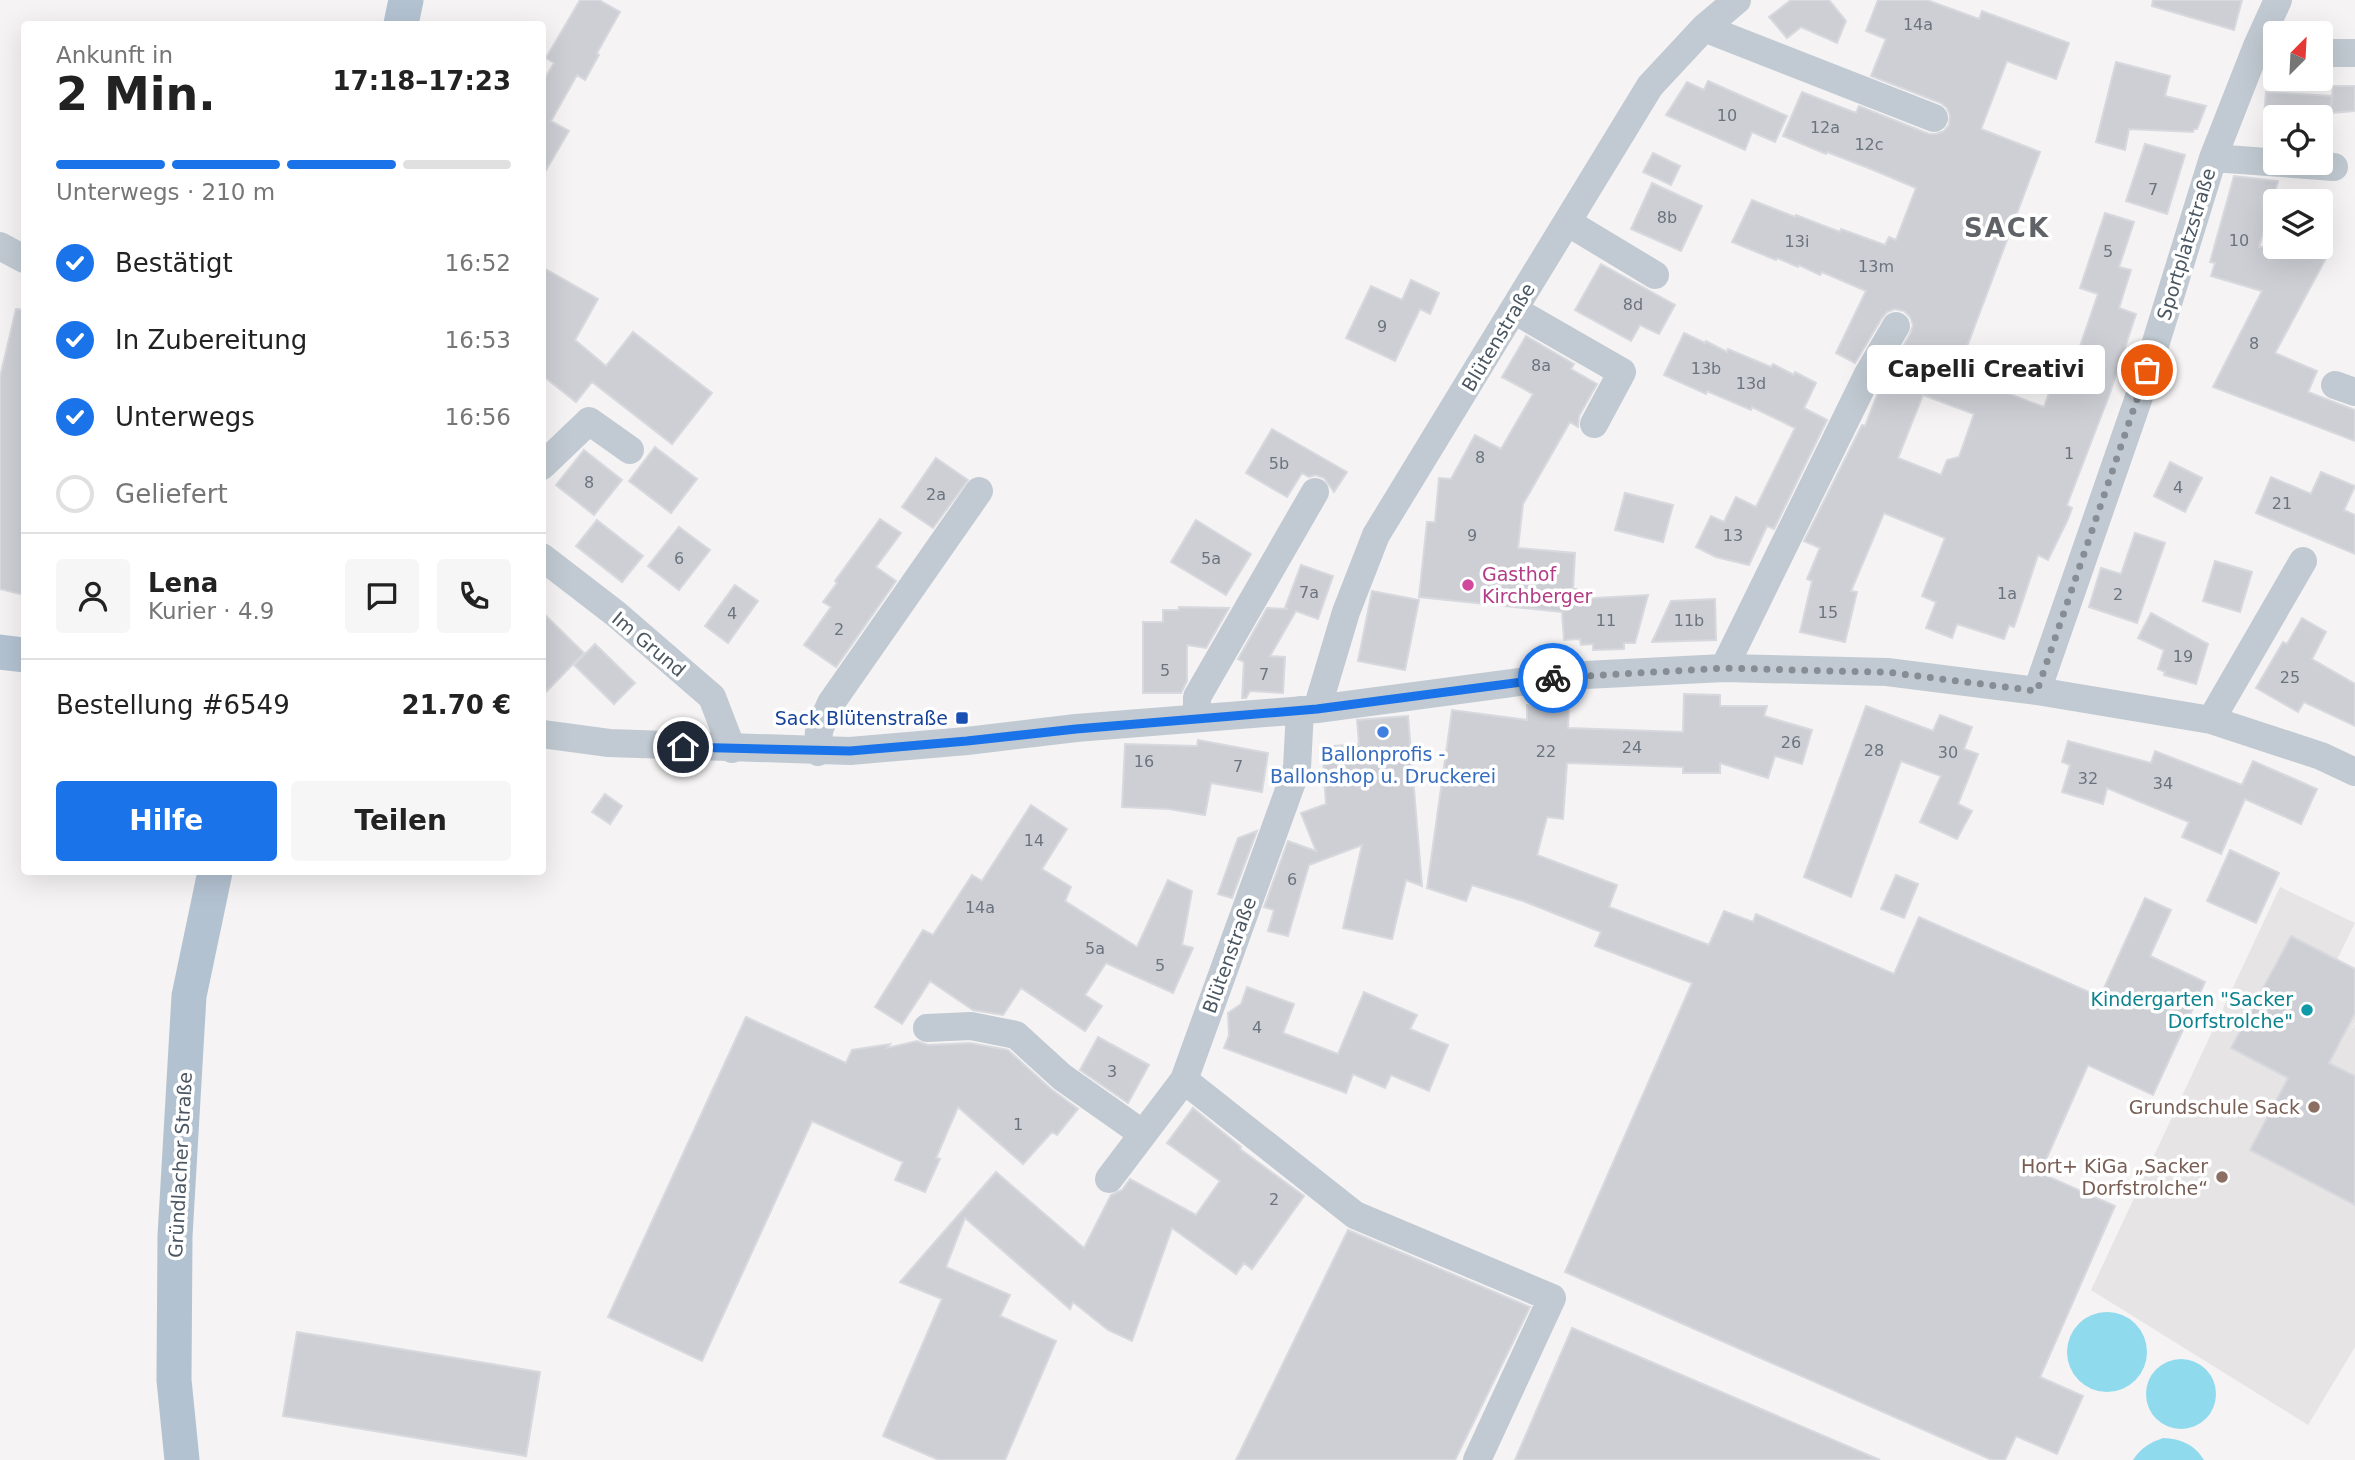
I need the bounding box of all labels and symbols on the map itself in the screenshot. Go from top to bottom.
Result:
house number: 14a [1903,15,1933,34]
north arrow [2263,21,2333,91]
house number: 10 [1717,106,1737,125]
house number: 12a [1810,118,1840,137]
house number: 12c [1854,135,1884,154]
street label: Sportplatzstraße [2152,165,2220,323]
house number: 7 [2148,180,2158,199]
house number: 8b [1657,208,1677,227]
district label: SACK [1964,213,2050,243]
house number: 10 [2229,231,2249,250]
house number: 13i [1785,232,1809,251]
house number: 5 [2103,242,2113,261]
house number: 13m [1858,257,1894,276]
street label: Blütenstraße [1457,279,1539,395]
house number: 8d [1623,295,1643,314]
house number: 9 [1377,317,1387,336]
house number: 8 [2249,334,2259,353]
pin [2117,340,2177,400]
callout: Capelli Creativi [1867,346,2105,394]
house number: 8a [1531,356,1551,375]
house number: 13b [1691,359,1721,378]
house number: 13d [1736,374,1766,393]
house number: 1 [2064,444,2074,463]
house number: 8 [1475,448,1485,467]
house number: 5b [1269,454,1289,473]
house number: 8 [584,473,594,492]
house number: 4 [2173,478,2183,497]
house number: 2a [926,485,946,504]
house number: 21 [2272,494,2292,513]
house number: 9 [1467,526,1477,545]
house number: 13 [1723,526,1743,545]
house number: 6 [674,549,684,568]
house number: 5a [1201,549,1221,568]
place label: Gasthof Kirchberger [1482,563,1593,607]
marker: Gasthof Kirchberger [1460,577,1476,593]
house number: 7a [1299,583,1319,602]
house number: 1a [1997,584,2017,603]
house number: 2 [2113,585,2123,604]
house number: 15 [1818,603,1838,622]
house number: 4 [727,604,737,623]
street label: Im Grund [608,607,690,681]
house number: 11 [1596,611,1616,630]
house number: 11b [1674,611,1704,630]
house number: 2 [834,620,844,639]
courier [1518,643,1588,713]
house number: 19 [2173,647,2193,666]
house number: 5 [1160,661,1170,680]
house number: 7 [1259,665,1269,684]
house number: 25 [2280,668,2300,687]
place label: Sack Blütenstraße [775,707,948,729]
marker: Sack Blütenstraße [954,710,970,726]
pin [653,717,713,777]
marker: Ballonprofis - Ballonshop u. Druckerei [1375,724,1391,740]
house number: 26 [1781,733,1801,752]
house number: 24 [1622,738,1642,757]
house number: 28 [1864,741,1884,760]
house number: 22 [1536,742,1556,761]
place label: Ballonprofis - Ballonshop u. Druckerei [1270,743,1496,787]
house number: 30 [1938,743,1958,762]
house number: 16 [1134,752,1154,771]
house number: 7 [1233,757,1243,776]
house number: 32 [2078,769,2098,788]
house number: 34 [2153,774,2173,793]
house number: 14 [1024,831,1044,850]
house number: 6 [1287,870,1297,889]
street label: Blütenstraße [1198,894,1260,1016]
house number: 14a [965,898,995,917]
house number: 5a [1085,939,1105,958]
house number: 5 [1155,956,1165,975]
place label: Kindergarten "Sacker Dorfstrolche" [2091,988,2293,1032]
marker: Kindergarten "Sacker Dorfstrolche" [2299,1002,2315,1018]
house number: 4 [1252,1018,1262,1037]
house number: 3 [1107,1062,1117,1081]
street label: Gründlacher Straße [164,1071,196,1259]
place label: Grundschule Sack [2129,1096,2300,1118]
marker: Grundschule Sack [2306,1099,2322,1115]
house number: 1 [1013,1115,1023,1134]
place label: Hort+ KiGa „Sacker Dorfstrolche“ [2021,1155,2208,1199]
marker: Hort+ KiGa „Sacker Dorfstrolche“ [2214,1169,2230,1185]
house number: 2 [1269,1190,1279,1209]

